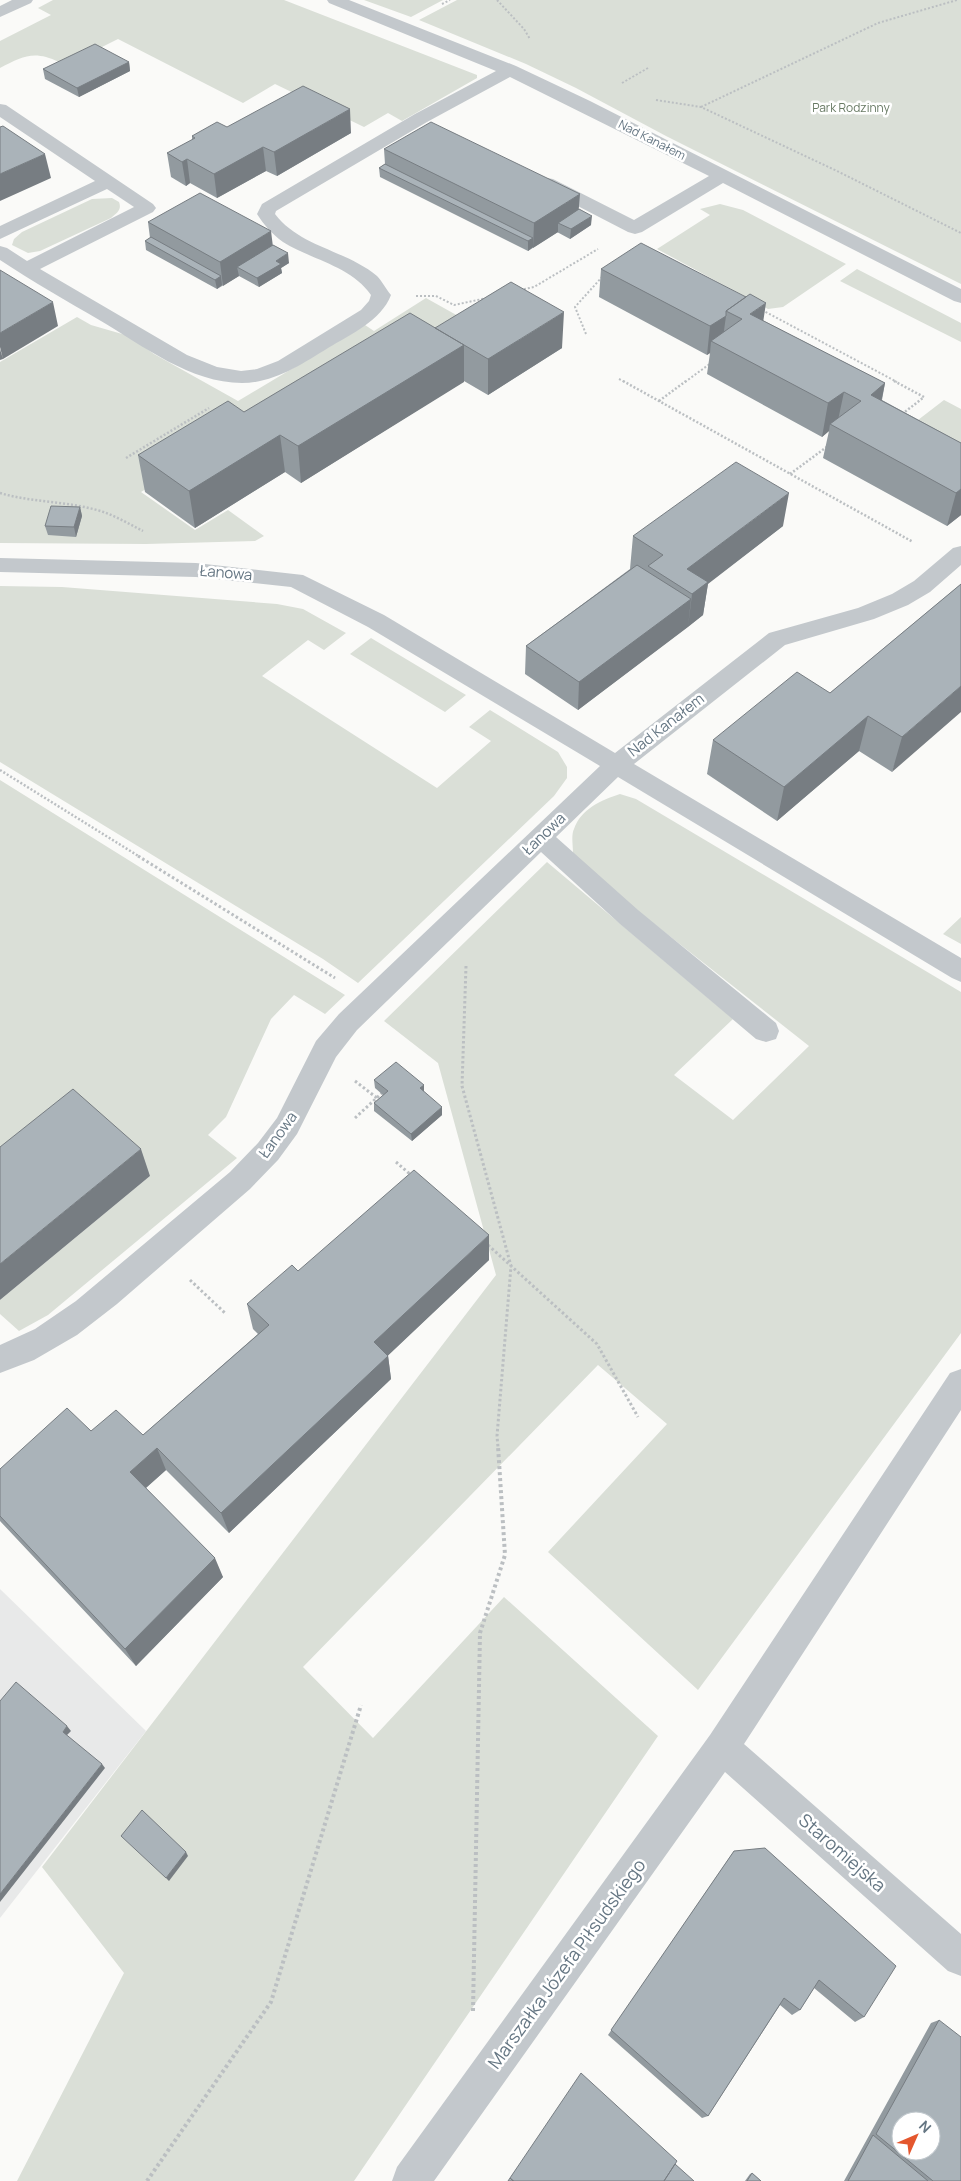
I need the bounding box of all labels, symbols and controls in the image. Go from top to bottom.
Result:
park label: Park Rodzinny [812,99,890,116]
street label: Nad Kanałem [616,115,689,164]
street label: Łanowa [199,560,253,585]
street label: Nad Kanałem [623,688,708,761]
street label: Łanowa [517,808,570,860]
street label: Łanowa [254,1107,302,1162]
street label: Staromiejska [794,1808,891,1897]
street label: Marszałka Józefa Piłsudskiego [482,1854,650,2073]
north arrow [891,2111,941,2161]
text: N [915,2116,936,2137]

